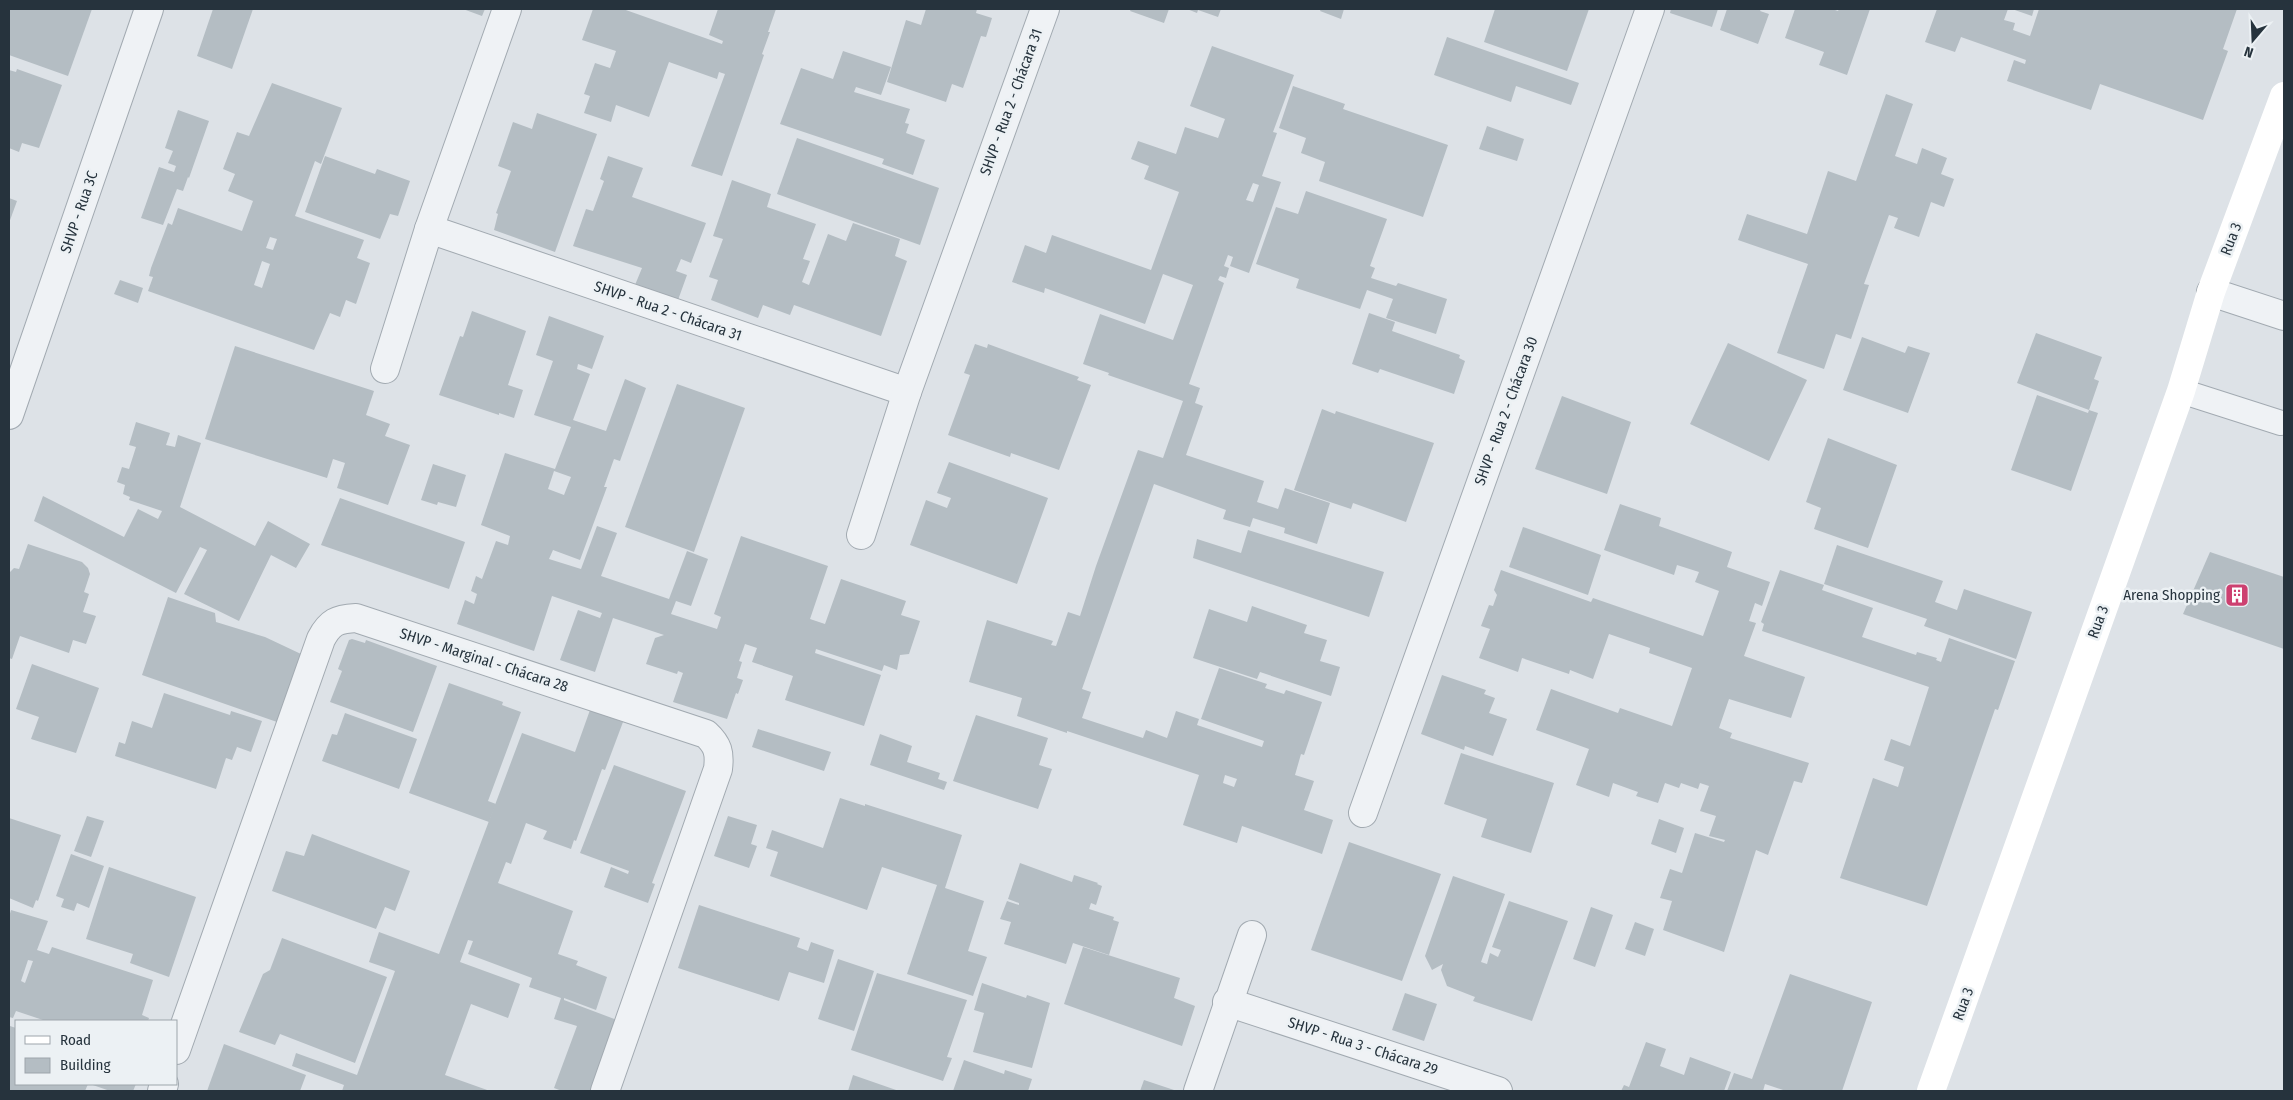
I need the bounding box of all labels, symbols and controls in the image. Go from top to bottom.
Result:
north arrow [2228,15,2278,65]
street label: SHVP - Rua 2 - Chácara 31 [976,26,1046,178]
text: N [2242,42,2256,61]
street label: SHVP - Rua 3C [57,168,102,256]
street label: Rua 3 [2217,220,2246,258]
street label: SHVP - Rua 2 - Chácara 31 [592,277,744,345]
street label: SHVP - Rua 2 - Chácara 30 [1471,334,1541,488]
building icon: Arena Shopping [2224,582,2250,608]
place label: Arena Shopping [2123,586,2220,604]
street label: Rua 3 [2084,603,2112,641]
street label: SHVP - Marginal - Chácara 28 [397,624,571,696]
street label: Rua 3 [1949,985,1977,1023]
street label: SHVP - Rua 3 - Chácara 29 [1286,1013,1440,1079]
legend [15,1020,178,1085]
text: Road [60,1031,91,1049]
text: Building [60,1056,111,1074]

